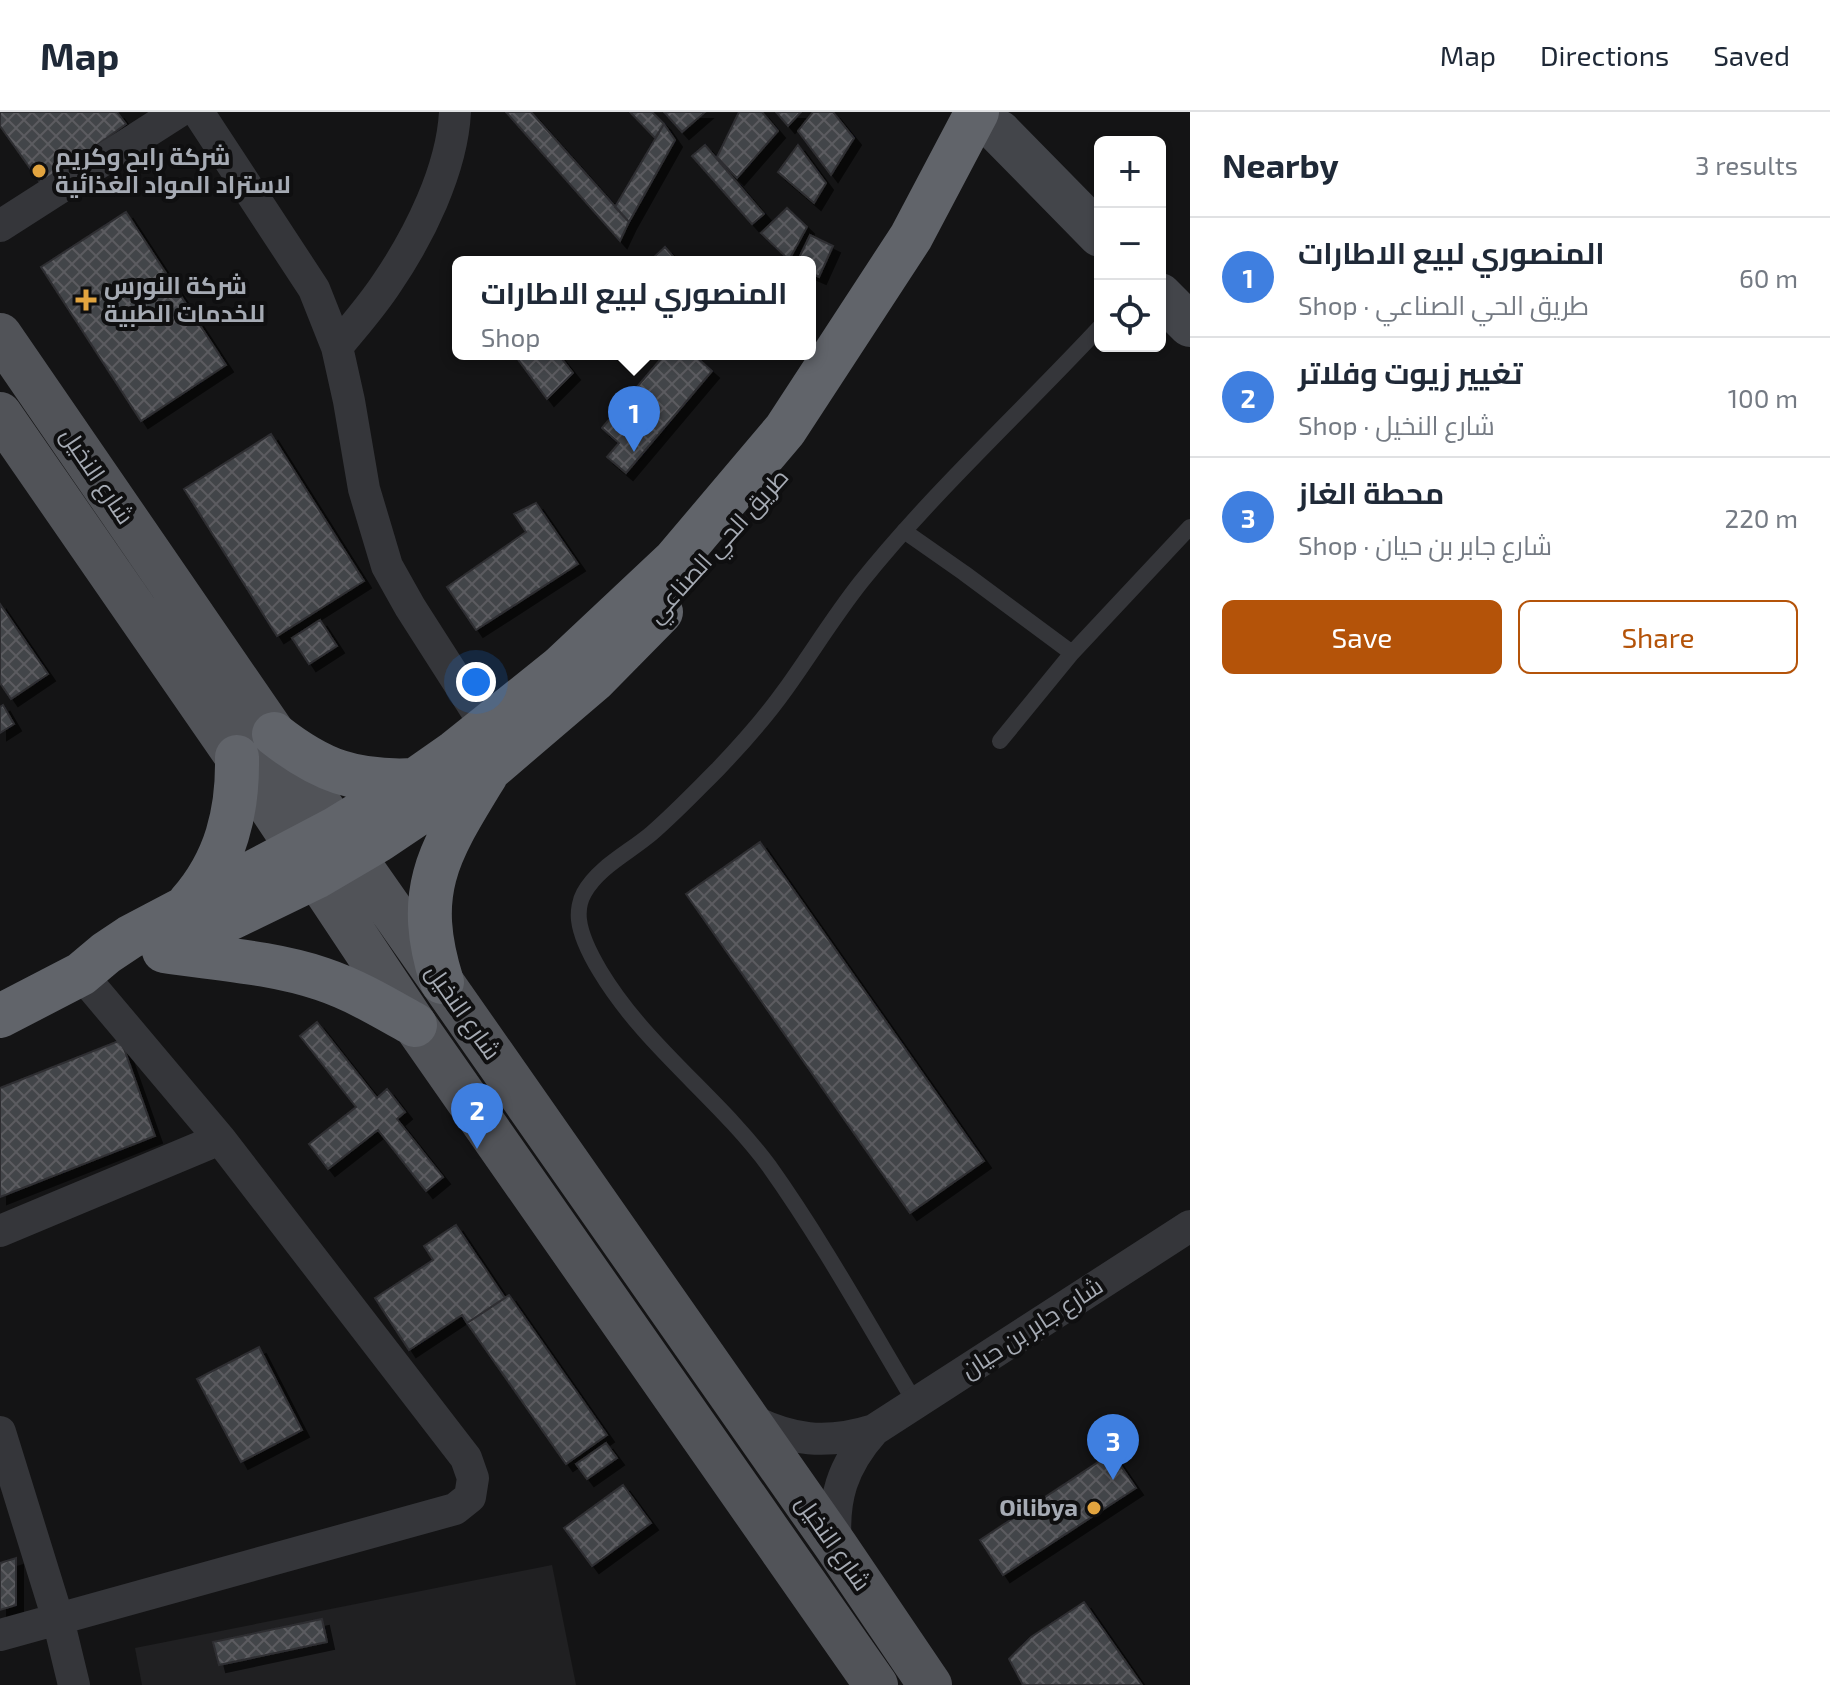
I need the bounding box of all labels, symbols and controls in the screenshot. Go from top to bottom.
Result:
text: Map [40,32,119,78]
text: Map [1440,38,1496,72]
text: Directions [1540,38,1669,72]
text: Saved [1713,38,1790,72]
map controls [1094,136,1166,352]
button: + [1094,136,1166,208]
place label: شركة رابح وكريم لاستراد المواد الغذائية [55,141,291,199]
text: Nearby [1222,144,1339,185]
text: 3 results [1695,149,1798,180]
marker: شركة رابح وكريم لاستراد المواد الغذائية [30,162,48,180]
button: − [1094,208,1166,280]
text: المنصوري لبيع الاطارات [1298,234,1605,270]
popup [452,256,816,360]
text: 1 [1242,262,1254,293]
text: 60 m [1739,262,1798,293]
place label: شركة النورس للخدمات الطبية [104,270,265,327]
text: المنصوري لبيع الاطارات [481,274,787,310]
button: locate [1094,280,1166,352]
marker: شركة النورس للخدمات الطبية [75,289,97,311]
text: Shop · طريق الحي الصناعي [1298,289,1589,320]
text: Shop [481,321,540,352]
text: تغيير زيوت وفلاتر [1298,354,1522,390]
text: 2 [1240,382,1256,413]
text: 100 m [1728,382,1798,413]
pin: 1 [608,386,660,452]
text: Shop · شارع النخيل [1298,409,1495,440]
street label: شارع النخيل [53,421,141,531]
street label: طريق الحي الصناعي [640,462,798,632]
text: محطة الغاز [1298,474,1444,510]
text: 3 [1241,502,1255,533]
text: 220 m [1725,502,1798,533]
text: Shop · شارع جابر بن حيان [1298,529,1552,560]
button: Save [1222,600,1502,674]
button: Share [1518,600,1798,674]
your location [456,662,496,702]
street label: شارع النخيل [418,958,508,1066]
pin: 2 [451,1083,503,1149]
street label: شارع جابر بن حيان [955,1270,1109,1386]
pin: 3 [1087,1414,1139,1480]
street label: شارع النخيل [788,1489,878,1597]
place label: Oilibya [999,1492,1078,1521]
marker: Oilibya [1085,1499,1103,1517]

